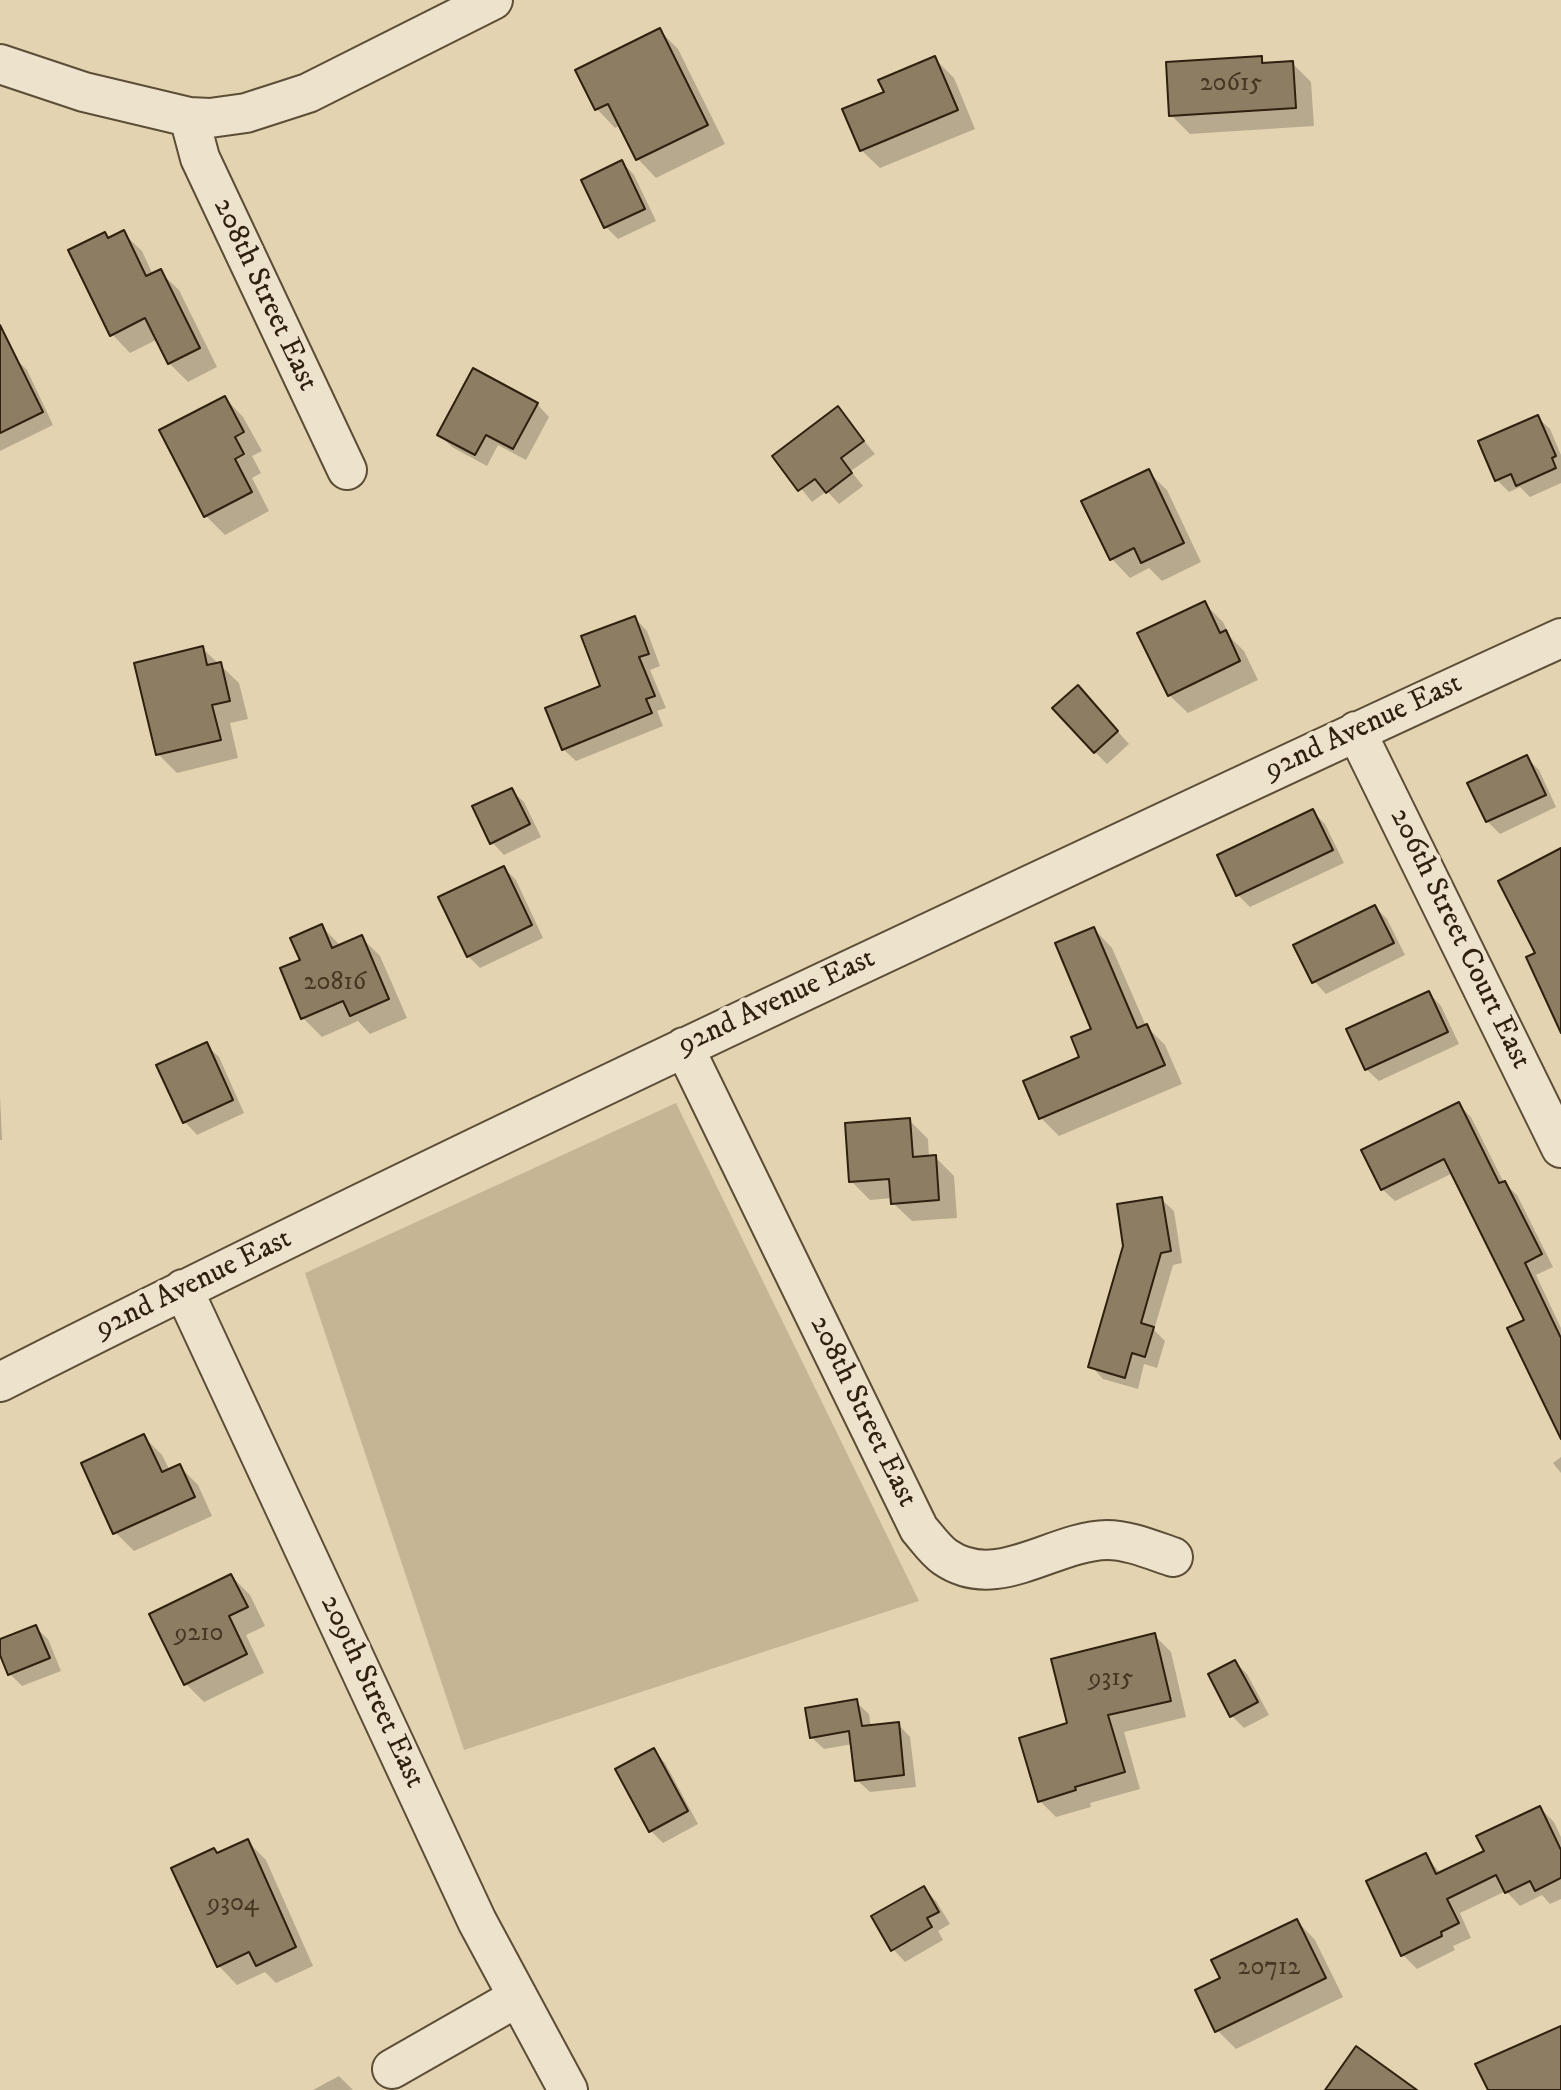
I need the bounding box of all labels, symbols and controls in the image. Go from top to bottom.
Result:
house number: 20615 [1200,69,1262,101]
street label: 208th Street East [204,193,324,397]
street label: 92nd Avenue East [1260,667,1468,789]
street label: 206th Street Court East [1380,803,1538,1075]
street label: 92nd Avenue East [673,942,881,1064]
house number: 20816 [304,968,366,1000]
street label: 92nd Avenue East [90,1222,298,1348]
street label: 208th Street East [800,1310,924,1514]
street label: 209th Street East [311,1590,431,1794]
house number: 9210 [174,1619,224,1651]
house number: 9315 [1089,1664,1133,1696]
house number: 9304 [207,1889,259,1921]
house number: 20712 [1238,1953,1300,1985]

